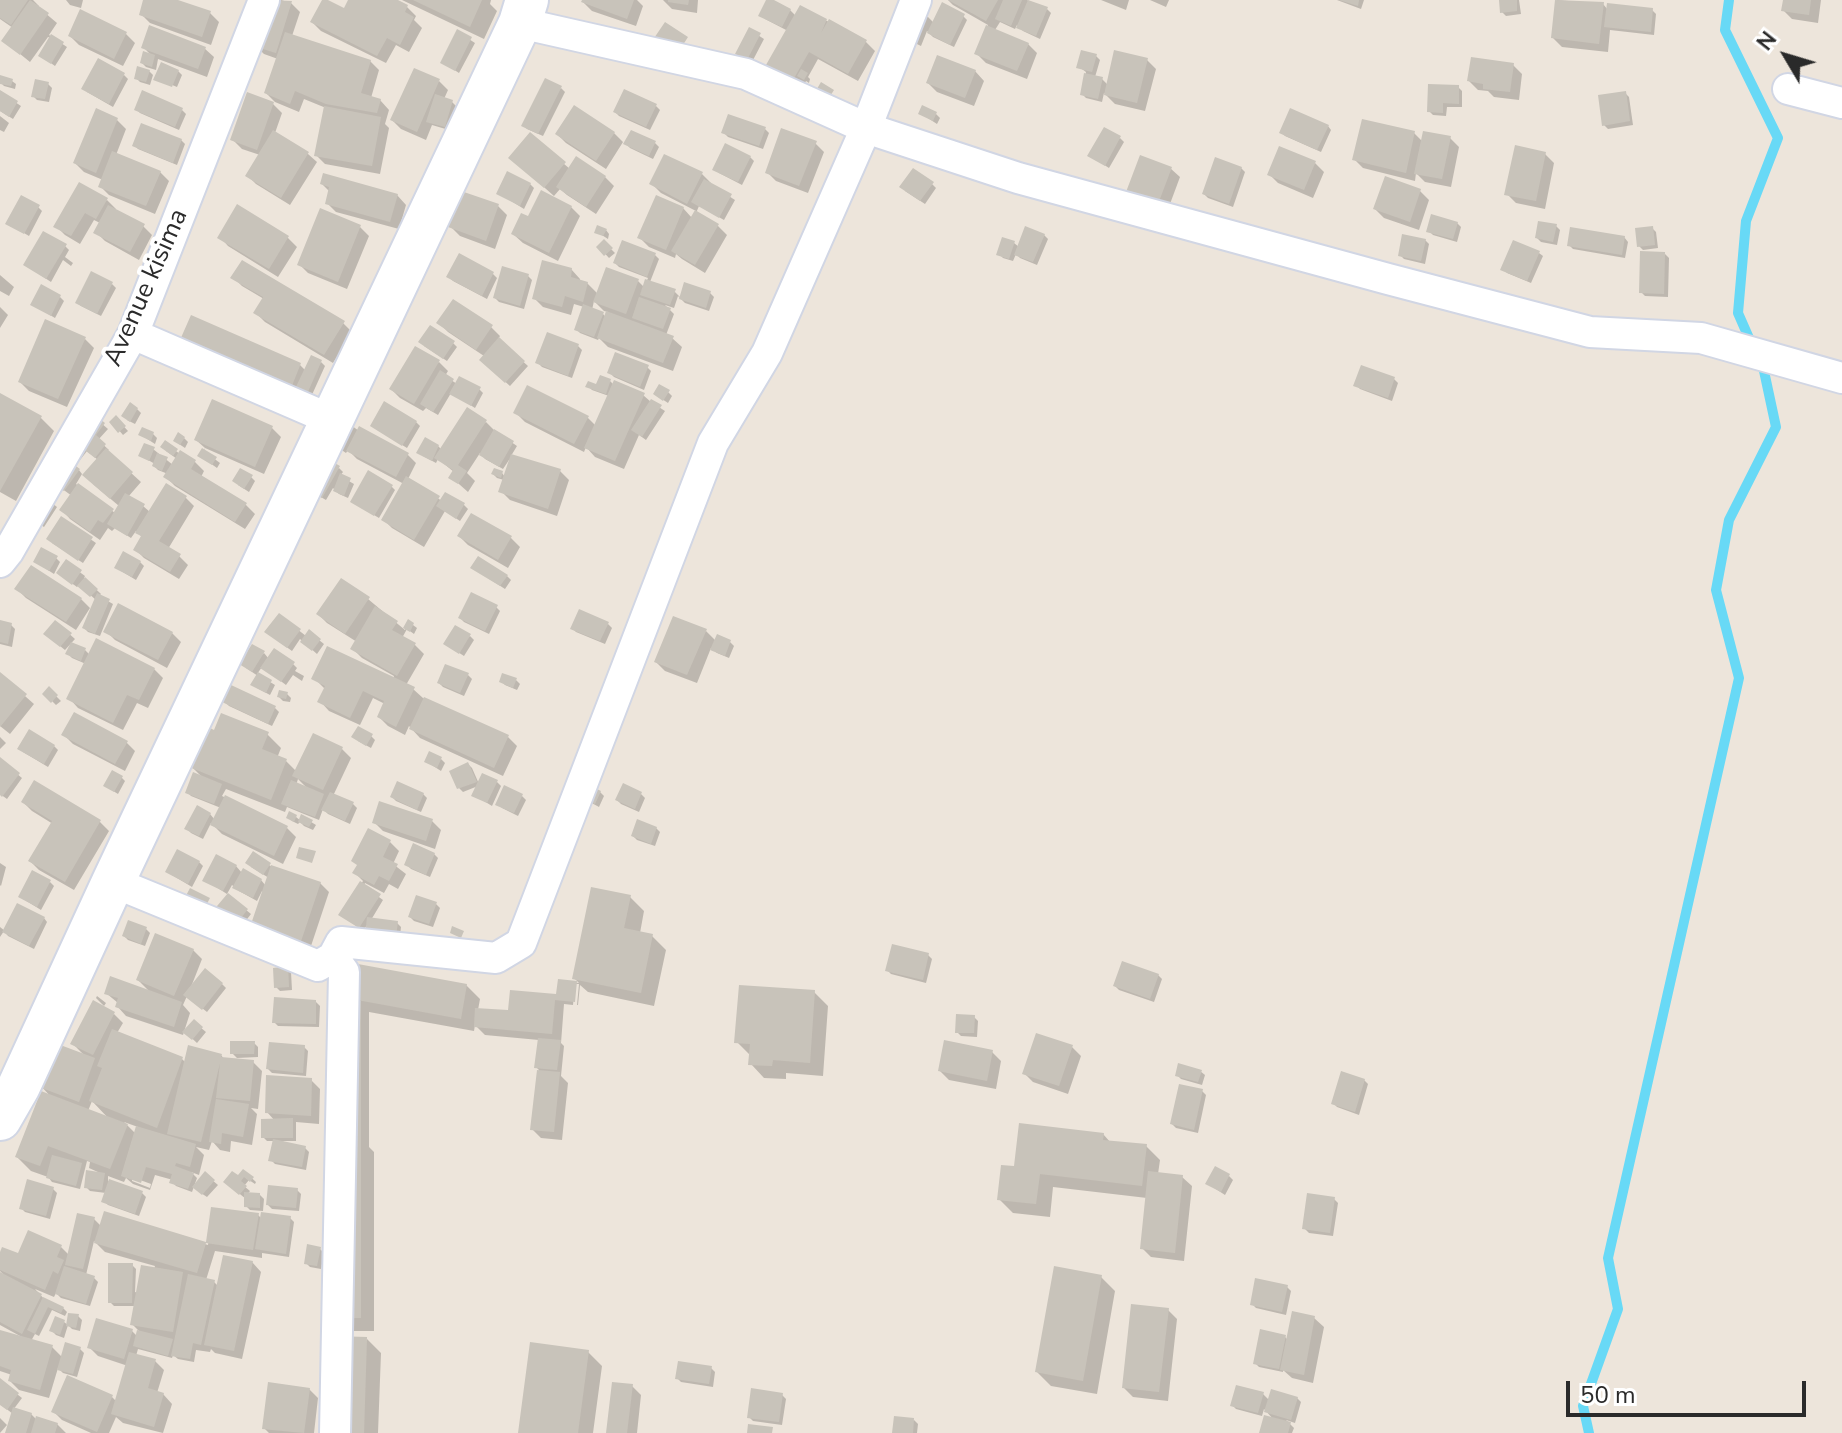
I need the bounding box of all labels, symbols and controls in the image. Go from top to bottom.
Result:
north arrow [1746,16,1826,96]
text: N [1750,26,1784,57]
street label: Avenue kisima [98,205,196,371]
scale bar [1570,1365,1810,1415]
text: 50 m [1580,1379,1636,1411]

